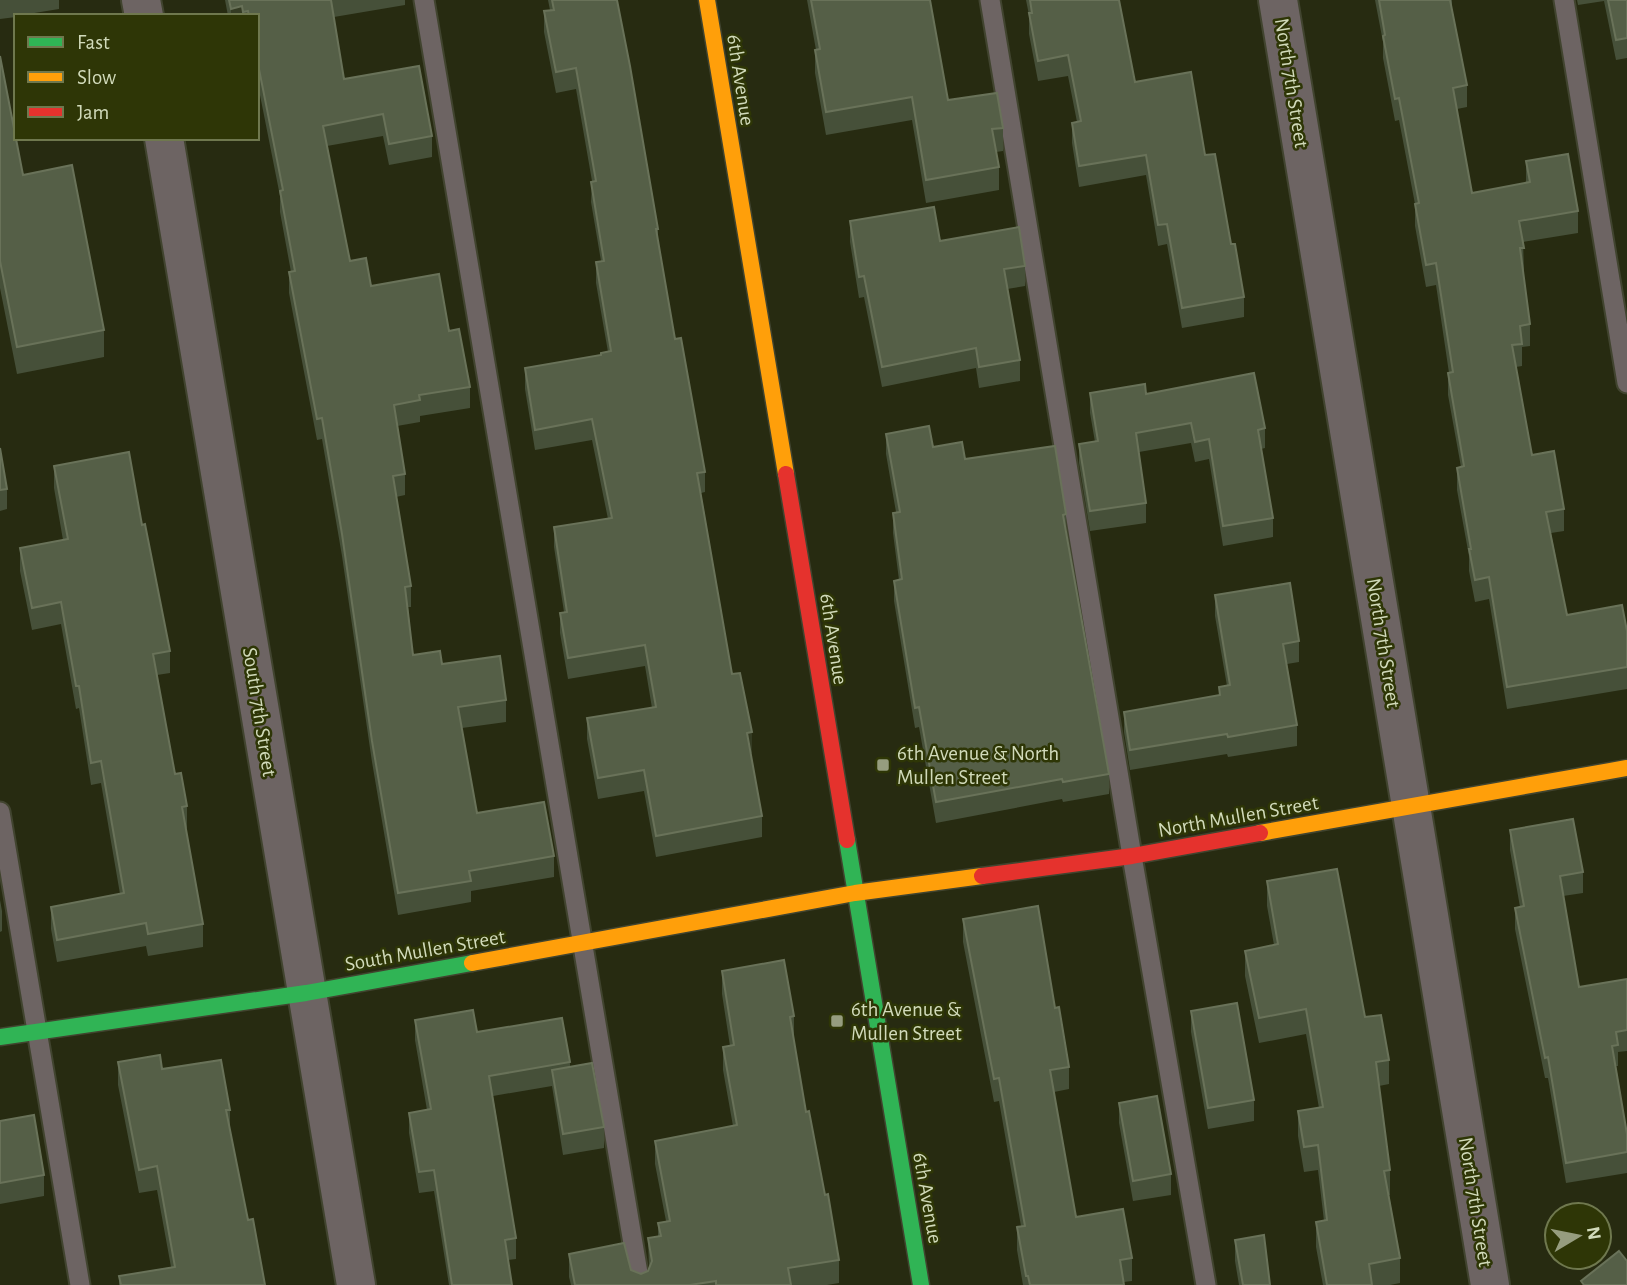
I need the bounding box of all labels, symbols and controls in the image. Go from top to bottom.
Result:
legend [14,14,259,140]
street label: North 7th Street [1271,17,1312,150]
text: Fast [77,32,110,53]
street label: 6th Avenue [723,33,758,127]
text: Slow [77,67,116,88]
text: Jam [77,102,109,123]
street label: North 7th Street [1363,577,1404,710]
street label: 6th Avenue [816,592,851,686]
street label: South 7th Street [239,646,280,779]
place label: 6th Avenue & North Mullen Street [897,743,1059,788]
marker: 6th Avenue & North Mullen Street [875,757,891,773]
street label: North Mullen Street [1156,792,1320,841]
street label: South Mullen Street [343,926,507,975]
place label: 6th Avenue & Mullen Street [851,999,962,1044]
marker: 6th Avenue & Mullen Street [829,1013,845,1029]
street label: North 7th Street [1455,1136,1496,1269]
street label: 6th Avenue [909,1151,946,1245]
north arrow [1543,1201,1613,1271]
text: N [1583,1225,1604,1241]

